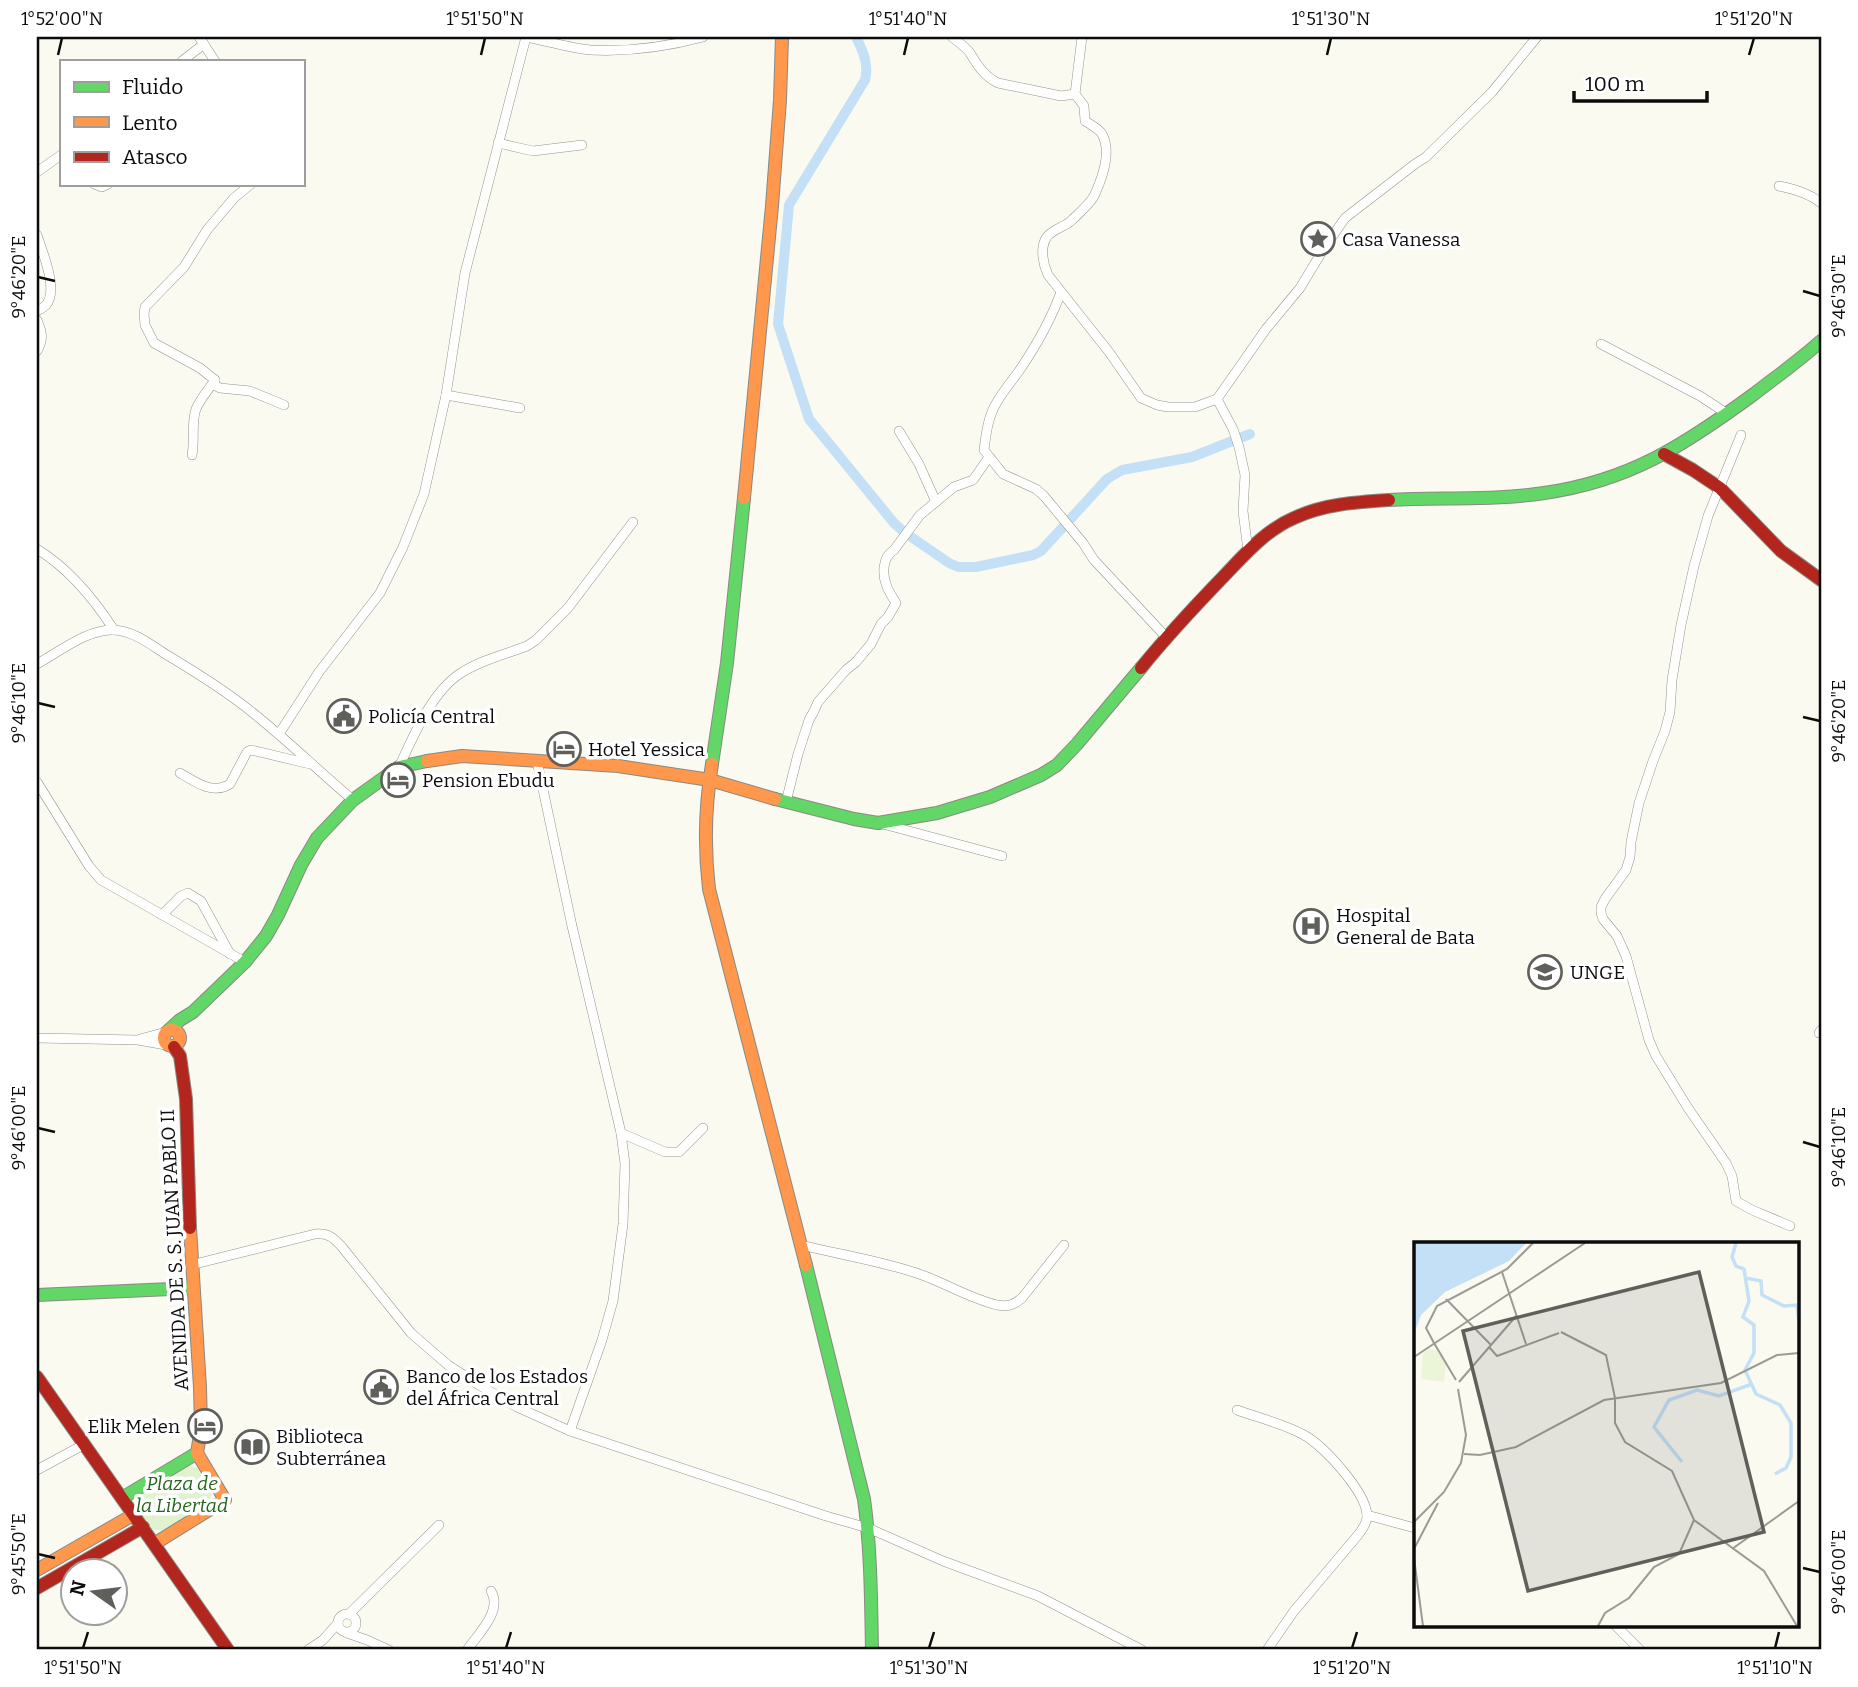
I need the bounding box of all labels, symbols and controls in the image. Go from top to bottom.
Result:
text: 1°52'00"N [21,8,103,30]
text: 1°51'50"N [446,8,524,30]
text: 1°51'40"N [869,8,947,30]
text: 1°51'30"N [1292,8,1370,30]
text: 1°51'20"N [1715,8,1793,30]
legend [60,60,304,186]
scale bar [1574,60,1708,104]
text: 100 m [1585,71,1645,97]
text: Fluido [122,74,183,100]
text: Lento [122,110,178,136]
text: Atasco [122,144,188,170]
place icon: Casa Vanessa [1299,220,1337,258]
place label: Casa Vanessa [1342,228,1461,251]
text: 9°46'20"E [8,236,30,318]
text: 9°46'30"E [1828,254,1850,338]
text: 9°46'10"E [8,663,30,743]
text: 9°46'20"E [1828,680,1850,762]
public building icon: Policía Central [325,697,363,735]
place label: Policía Central [368,705,495,728]
hotel icon: Hotel Yessica [545,730,583,768]
place label: Hotel Yessica [588,738,705,761]
hotel icon: Pension Ebudu [379,761,417,799]
place label: Pension Ebudu [422,769,555,792]
place label: Hospital General de Bata [1336,904,1476,949]
hospital icon: Hospital General de Bata [1292,907,1330,945]
school or university icon: UNGE [1526,953,1564,991]
place label: UNGE [1570,961,1625,984]
text: 9°46'00"E [8,1086,30,1170]
text: 9°46'10"E [1828,1107,1850,1187]
street label: AVENIDA DE S. S. JUAN PABLO II [156,1109,193,1391]
inset map [1414,1242,1798,1628]
place label: Banco de los Estados del África Central [406,1365,588,1410]
public building icon: Banco de los Estados del África Central [362,1368,400,1406]
hotel icon: Elik Melen [186,1407,224,1445]
place label: Elik Melen [88,1415,180,1438]
place label: Biblioteca Subterránea [276,1425,387,1470]
library icon: Biblioteca Subterránea [233,1428,271,1466]
park label: Plaza de la Libertad [136,1472,228,1517]
text: 9°45'50"E [8,1513,30,1595]
text: 9°46'00"E [1828,1530,1850,1614]
north arrow [60,1558,130,1628]
text: N [65,1578,91,1598]
text: 1°51'50"N [44,1657,122,1679]
text: 1°51'40"N [467,1657,545,1679]
text: 1°51'30"N [890,1657,968,1679]
text: 1°51'20"N [1313,1657,1391,1679]
text: 1°51'10"N [1737,1657,1813,1679]

